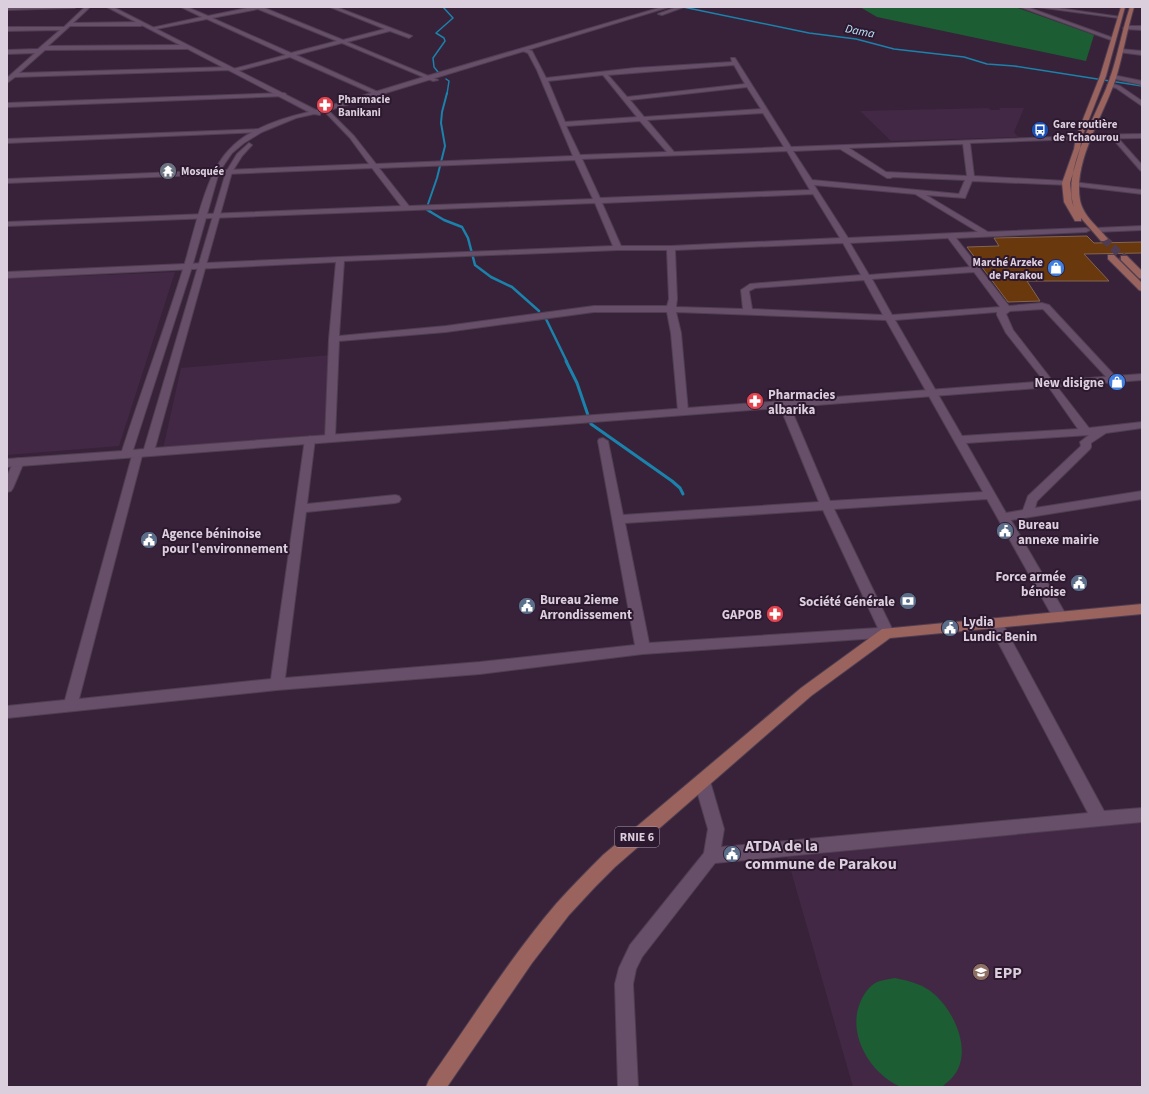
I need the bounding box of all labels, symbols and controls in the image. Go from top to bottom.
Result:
water label: Dama [844,20,877,43]
place label: Pharmacie Banikani [338,92,390,120]
pharmacy icon: Pharmacie Banikani [315,95,335,115]
place label: Gare routière de Tchaourou [1053,117,1119,145]
bus stop icon: Gare routière de Tchaourou [1030,120,1050,140]
temple icon: Mosquée [158,161,178,181]
place label: Mosquée [181,164,225,179]
place label: Marché Arzeke de Parakou [973,255,1043,283]
shop icon: Marché Arzeke de Parakou [1046,258,1066,278]
shop icon: New disigne [1107,372,1127,392]
place label: New disigne [1035,374,1104,392]
place label: Pharmacies albarika [768,386,836,419]
pharmacy icon: Pharmacies albarika [745,391,765,411]
place label: Bureau annexe mairie [1018,516,1099,549]
public building icon: Bureau annexe mairie [995,521,1015,541]
place label: Agence béninoise pour l'environnement [161,525,288,558]
public building icon: Agence béninoise pour l'environnement [139,530,159,550]
place label: Force armée bénoise [995,568,1066,601]
public building icon: Force armée bénoise [1069,573,1089,593]
place label: Bureau 2ieme Arrondissement [539,591,632,624]
bank icon: Société Générale [898,591,918,611]
place label: Société Générale [799,593,895,611]
public building icon: Bureau 2ieme Arrondissement [517,596,537,616]
pharmacy icon: GAPOB [765,604,785,624]
place label: GAPOB [722,606,762,624]
place label: Lydia Lundic Benin [963,613,1037,646]
public building icon: Lydia Lundic Benin [940,618,960,638]
road number: RNIE 6 [615,827,659,847]
place label: ATDA de la commune de Parakou [744,835,897,875]
public building icon: ATDA de la commune de Parakou [722,844,742,864]
school or university icon: EPP [971,962,991,982]
place label: EPP [994,962,1022,984]

